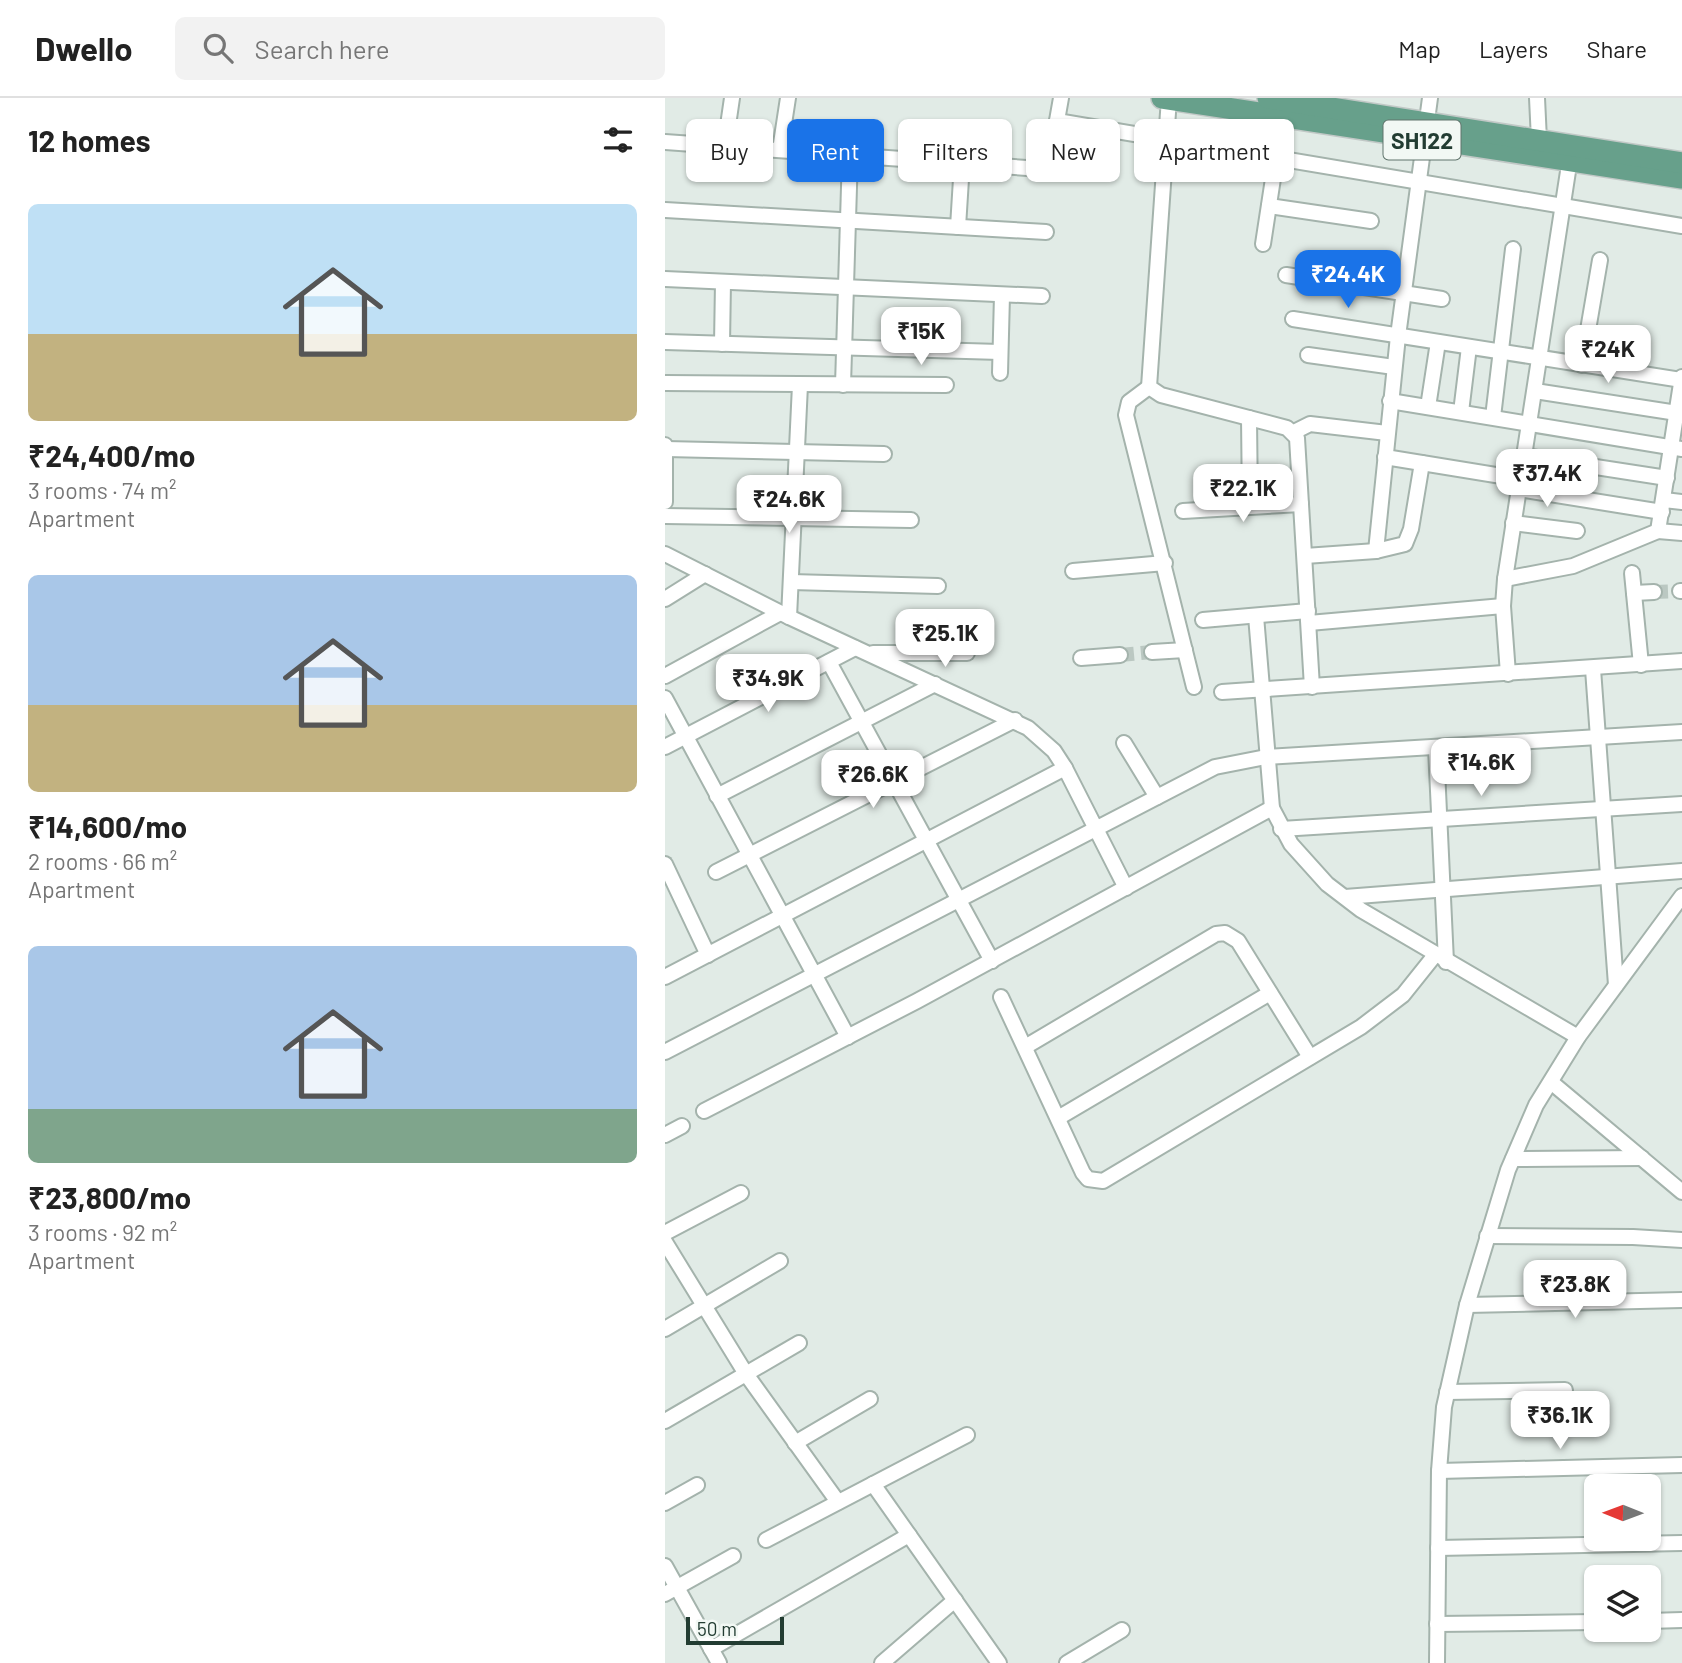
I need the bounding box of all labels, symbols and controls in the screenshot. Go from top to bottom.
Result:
search box [175,17,665,80]
text: Dwello [35,28,133,68]
icon: search [199,29,237,67]
text: Search here [255,33,390,64]
text: Map [1398,34,1441,63]
text: Layers [1479,34,1548,63]
text: Share [1586,34,1647,63]
chip: Buy [686,119,773,182]
chip: Rent [787,119,884,182]
chip: Filters [898,119,1012,182]
chip: New [1026,119,1120,182]
chip: Apartment [1134,119,1294,182]
road number: SH122 [1383,120,1461,159]
icon: filters [599,121,637,159]
text: 12 homes [28,122,151,158]
icon: home [270,249,396,375]
pin: ₹24.4K [1291,250,1405,310]
text: ₹24.4K [1311,259,1385,287]
pin: ₹15K [880,308,962,367]
text: ₹15K [897,316,945,344]
pin: ₹24K [1567,326,1649,385]
text: ₹24K [1581,334,1635,362]
text: ₹24,400/mo [28,437,195,473]
pin: ₹37.4K [1490,450,1604,509]
text: ₹37.4K [1512,458,1582,486]
pin: ₹22.1K [1186,464,1300,524]
text: ₹22.1K [1209,473,1277,501]
text: 3 rooms · 74 m² [28,476,177,504]
pin: ₹24.6K [732,476,846,535]
text: ₹24.6K [753,484,825,512]
text: Apartment [28,504,135,532]
pin: ₹25.1K [888,610,1002,669]
text: ₹25.1K [911,618,979,646]
icon: home [270,620,396,746]
pin: ₹34.9K [711,654,825,714]
text: ₹34.9K [732,663,804,691]
pin: ₹14.6K [1424,738,1538,798]
text: ₹14.6K [1447,747,1515,775]
pin: ₹26.6K [816,750,930,810]
text: ₹26.6K [837,759,909,787]
text: ₹14,600/mo [28,808,187,844]
text: 2 rooms · 66 m² [28,847,177,875]
text: Apartment [28,875,135,903]
icon: home [270,991,396,1117]
text: ₹23,800/mo [28,1179,191,1215]
text: 3 rooms · 92 m² [28,1218,177,1246]
text: Apartment [28,1246,135,1274]
pin: ₹23.8K [1518,1260,1632,1320]
text: ₹23.8K [1539,1269,1611,1297]
pin: ₹36.1K [1503,1392,1617,1451]
text: ₹36.1K [1527,1400,1593,1428]
north arrow [1584,1474,1661,1550]
map controls [1584,1474,1661,1642]
button: layers [1584,1565,1661,1642]
scale bar [686,1614,784,1646]
text: 50 m [697,1617,737,1640]

